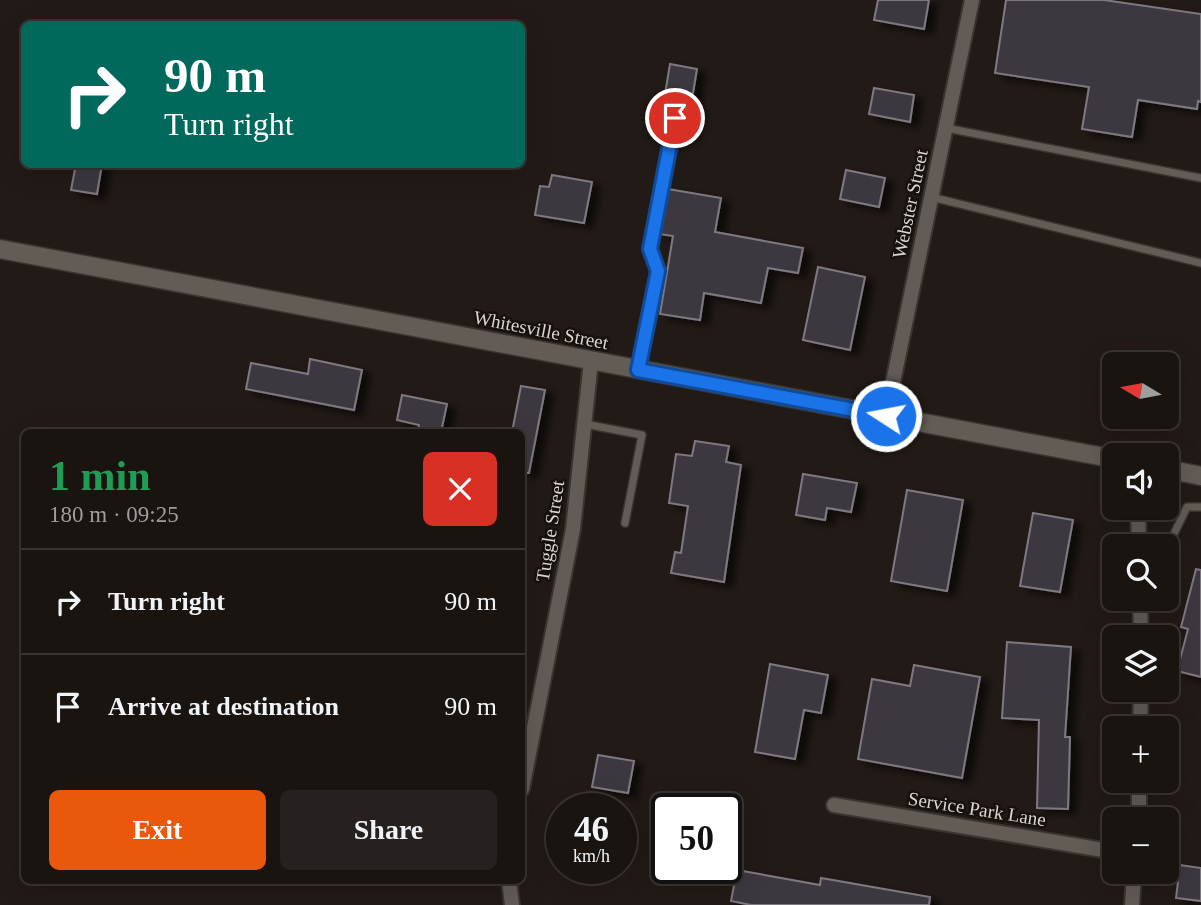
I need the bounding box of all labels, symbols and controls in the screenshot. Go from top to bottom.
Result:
text: 90 m [164,48,266,103]
icon: right [49,49,140,140]
pin [645,88,705,148]
icon: arrive [656,99,694,137]
text: Turn right [164,106,294,142]
street label: Webster Street [888,147,932,260]
street label: Whitesville Street [472,307,611,353]
north arrow [1102,352,1180,429]
map controls [1102,352,1179,884]
position arrow [849,379,923,453]
button: sound [1102,443,1179,520]
button: close [423,452,497,526]
text: 1 min [49,453,151,499]
street label: Tuggle Street [532,478,568,583]
text: 180 m · 09:25 [49,502,179,527]
button: search [1102,534,1179,611]
icon: right [49,583,87,621]
text: Turn right [108,587,225,616]
text: 90 m [444,587,497,616]
button: layers [1102,625,1179,702]
icon: arrive [49,688,87,726]
text: Arrive at destination [108,692,339,721]
text: 90 m [444,692,497,721]
button: + [1102,716,1179,793]
street label: Service Park Lane [907,788,1047,830]
button: Exit [49,790,266,870]
button: Share [280,790,497,870]
speed limit sign: 50 [651,793,742,884]
button: − [1102,807,1179,884]
text: 46 [574,810,609,849]
text: km/h [573,846,610,866]

